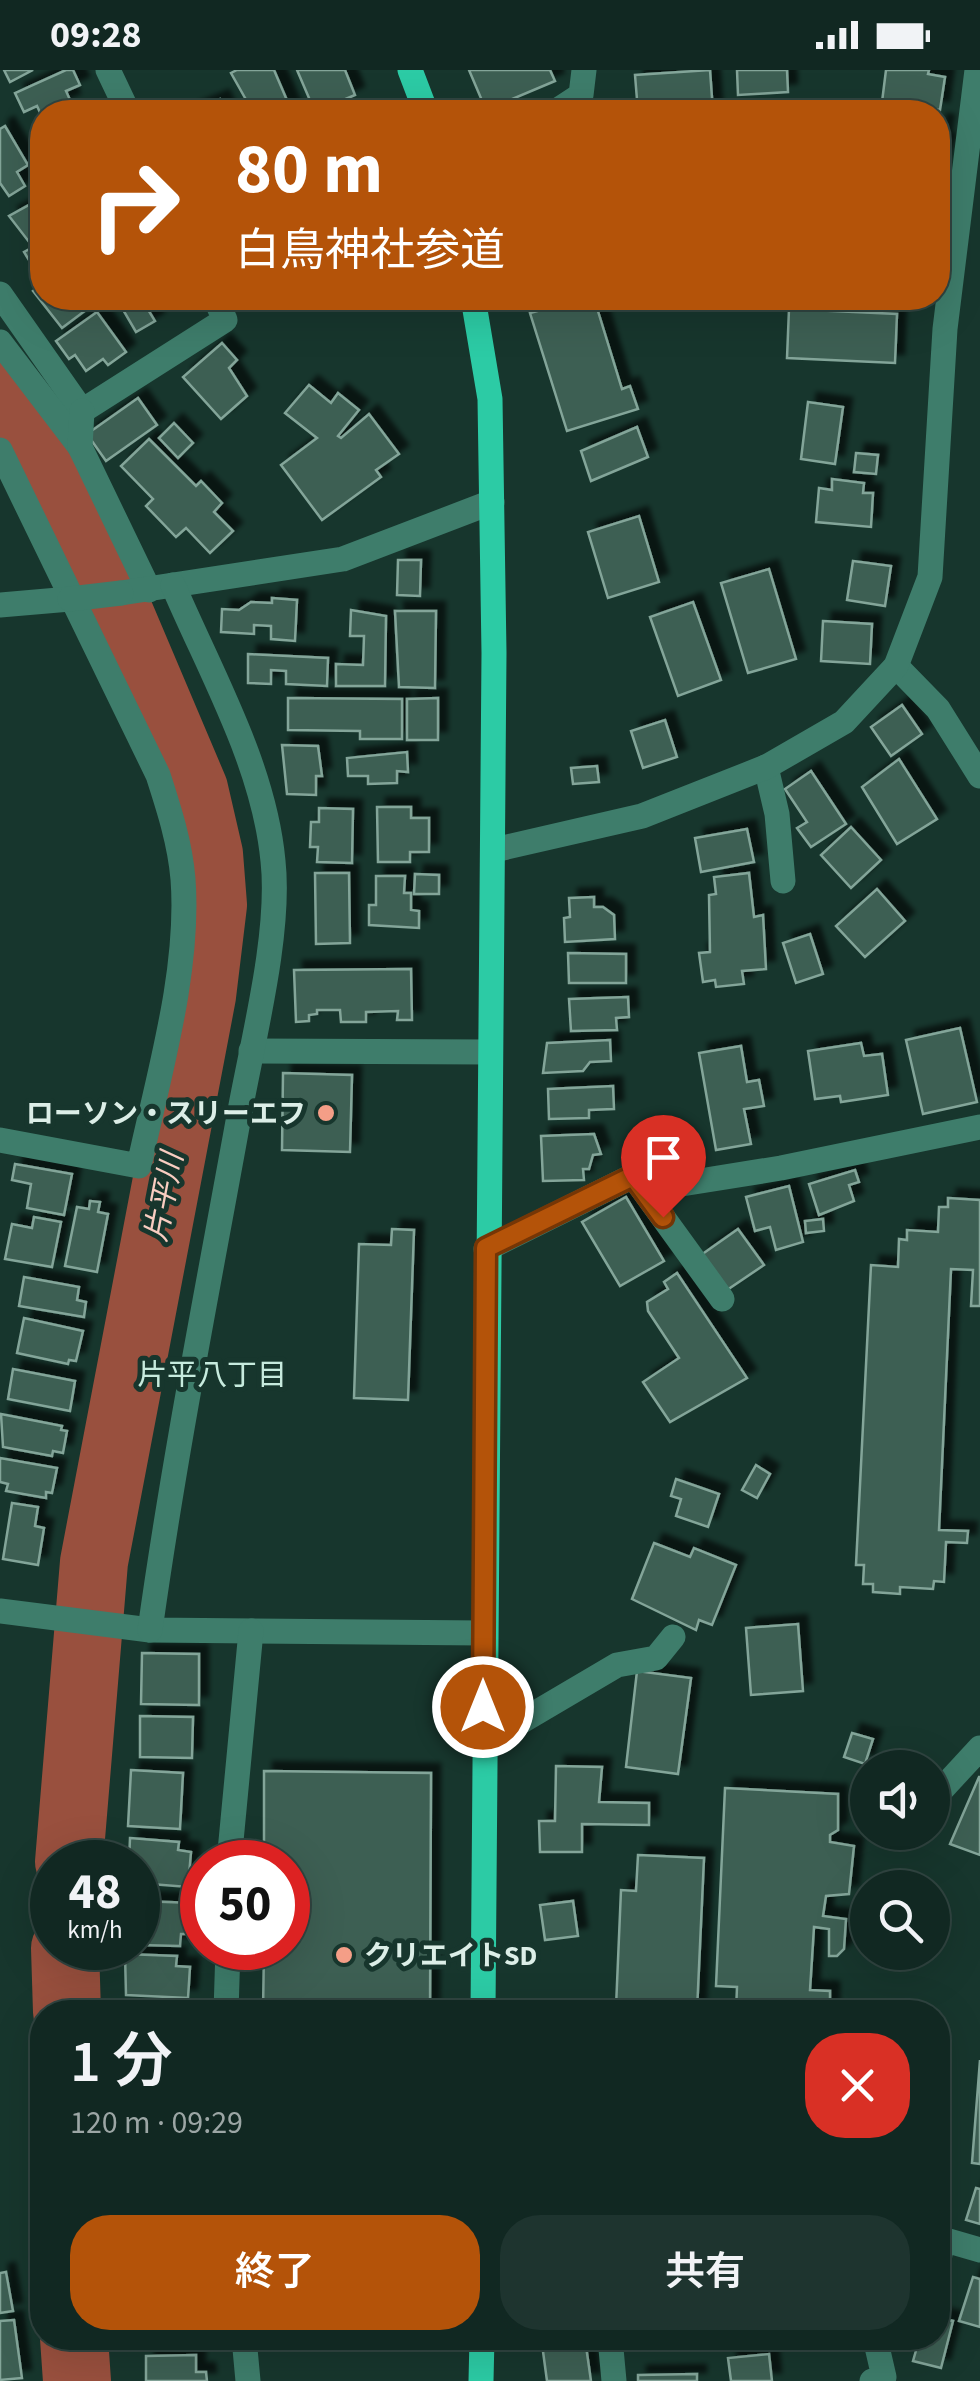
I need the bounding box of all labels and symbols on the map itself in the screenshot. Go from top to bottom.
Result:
place label: ローソン・スリーエフ [26,1094,306,1134]
marker: ローソン・スリーエフ [315,1102,337,1124]
pin [621,1115,706,1218]
water label: 片平川 [135,1146,195,1245]
district label: 片平八丁目 [137,1354,287,1397]
position arrow [431,1655,535,1759]
speed limit sign: 50 [180,1840,310,1970]
place label: クリエイトSD [364,1936,537,1976]
marker: クリエイトSD [333,1944,355,1966]

